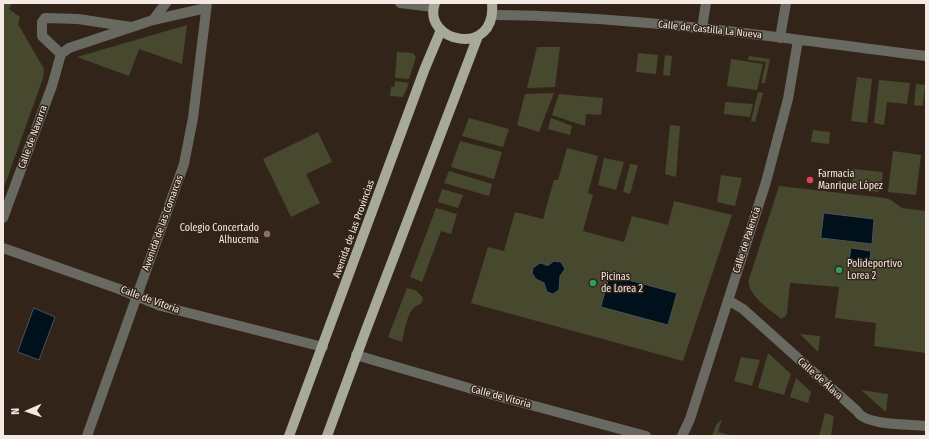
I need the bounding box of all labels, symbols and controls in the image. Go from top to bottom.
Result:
street label: Calle de Castilla La Nueva [657,19,763,41]
street label: Calle de Navarra [16,104,50,170]
place label: Farmacia Manrique López [818,168,883,192]
street label: Avenida de las Comarcas [140,174,186,272]
marker: Farmacia Manrique López [805,175,815,185]
street label: Avenida de las Provincias [331,178,377,280]
street label: Calle de Palencia [731,205,763,275]
place label: Colegio Concertado Alhucema [180,222,259,246]
marker: Colegio Concertado Alhucema [262,229,272,239]
place label: Polideportivo Lorea 2 [847,258,902,282]
marker: Polideportivo Lorea 2 [834,265,844,275]
place label: Picinas de Lorea 2 [601,271,643,294]
marker: Picinas de Lorea 2 [588,278,598,288]
street label: Calle de Vitoria [119,284,181,316]
street label: Calle de Álava [795,356,845,402]
street label: Calle de Vitoria [470,383,532,411]
north arrow [8,391,48,431]
text: N [9,408,22,415]

